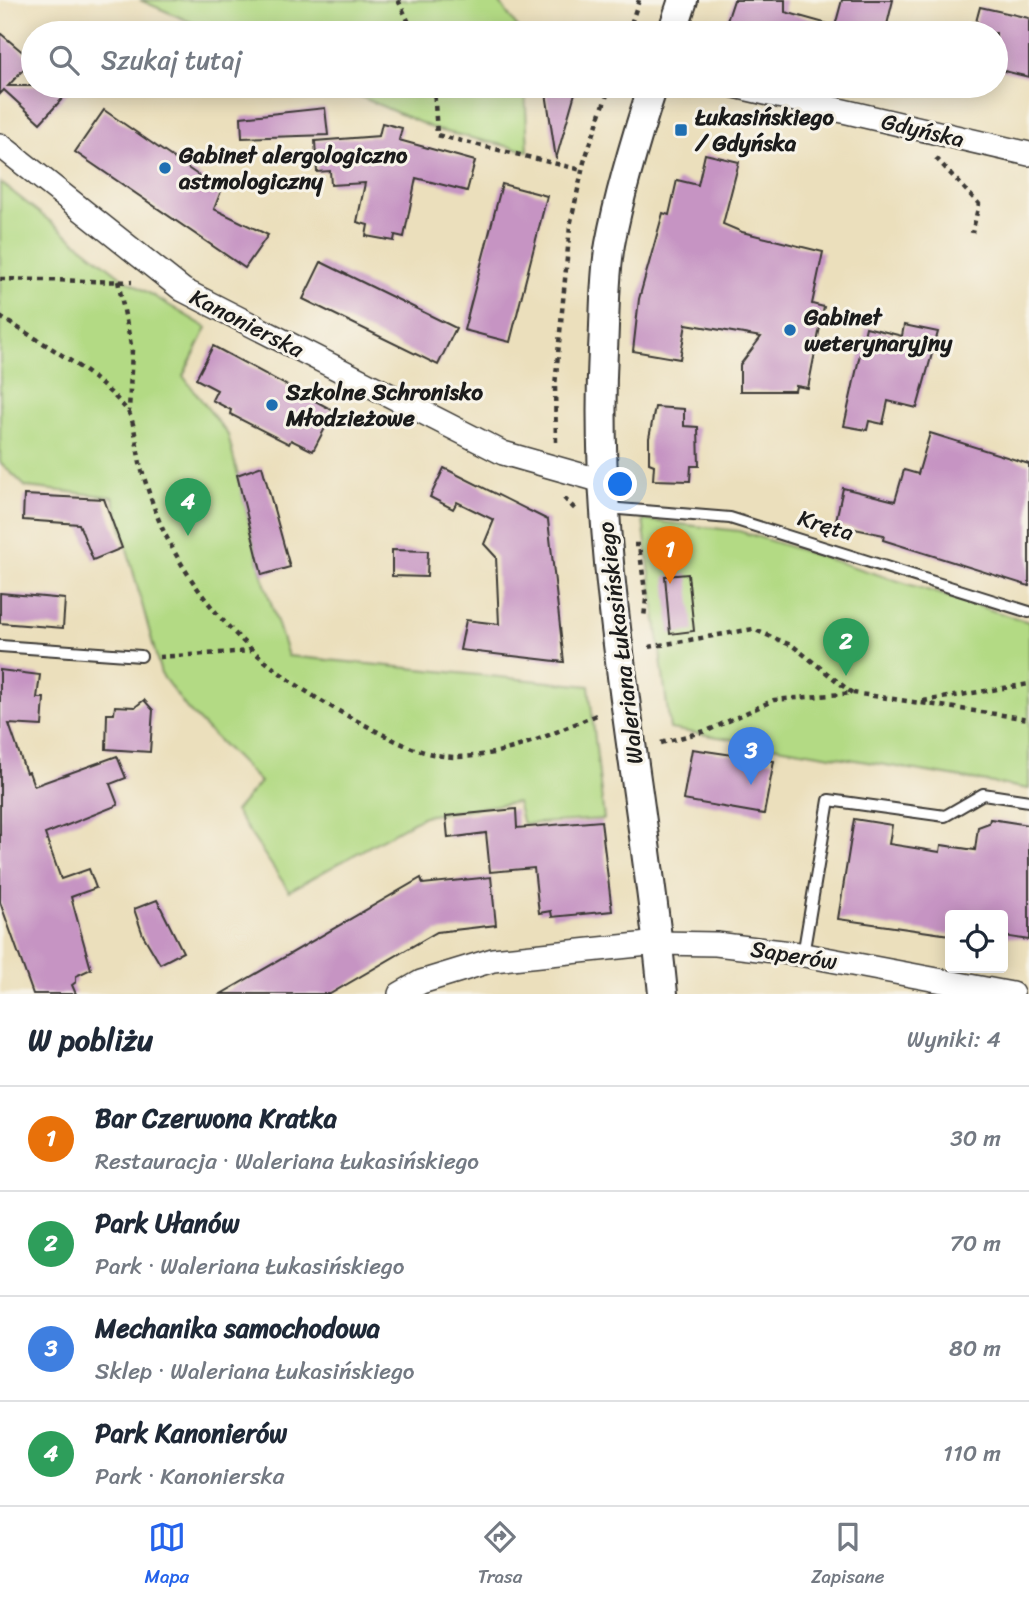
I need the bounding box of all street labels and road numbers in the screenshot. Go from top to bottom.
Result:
street label: Gdyńska [877,101,968,160]
street label: Kanonierska [182,277,312,370]
street label: Kręta [793,498,859,553]
street label: Waleriana Łukasińskiego [585,519,656,767]
street label: Saperów [748,928,840,983]

